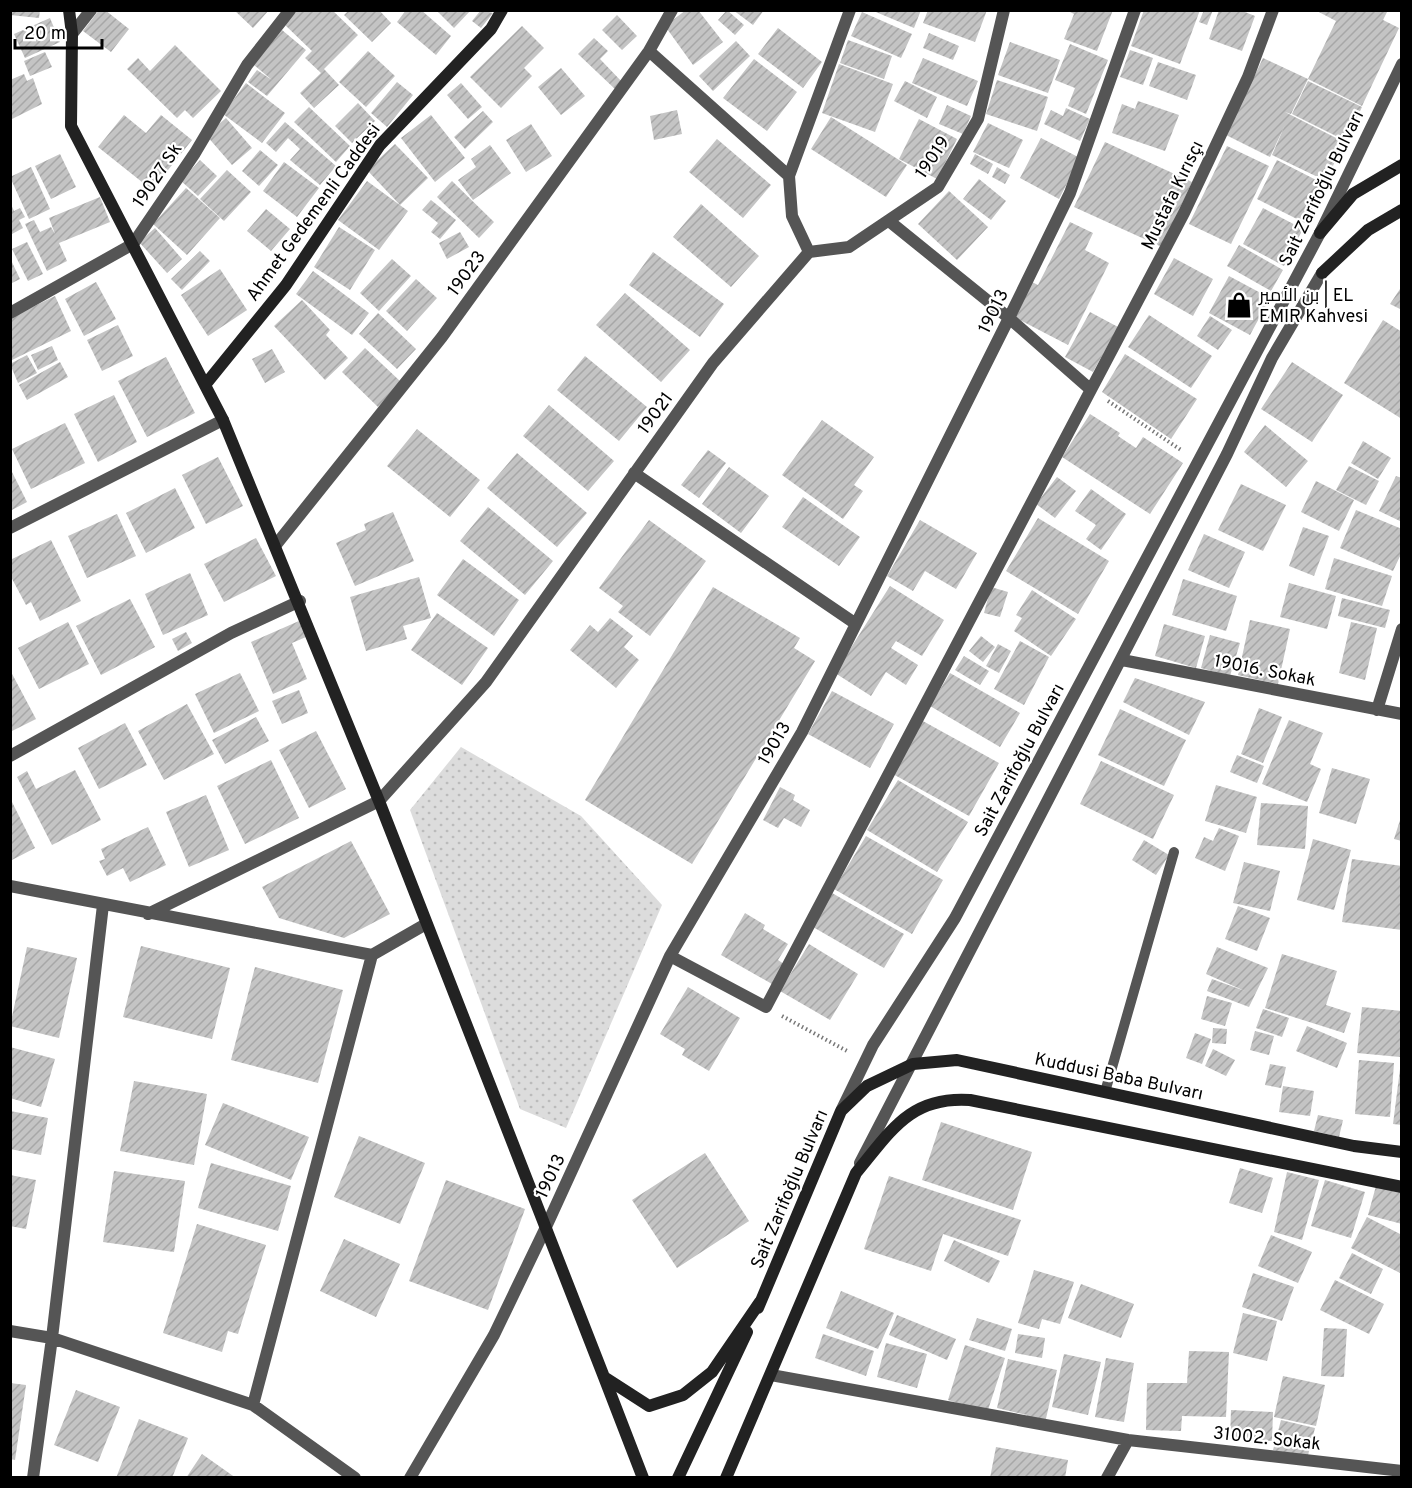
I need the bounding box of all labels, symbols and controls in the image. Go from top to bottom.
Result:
scale bar [15,12,102,50]
text: 20 m [24,23,66,46]
street label: Sait Zarifoğlu Bulvarı [1275,107,1370,270]
street label: Ahmet Gedemenli Caddesi [242,119,386,306]
street label: 19019 [911,132,956,183]
street label: Mustafa Kırısçı [1137,137,1210,254]
street label: 19027 Sk [128,139,188,213]
street label: 19023 [443,247,491,301]
place label: بن الأمير | EL EMIR Kahvesi [1258,280,1368,329]
street label: 19013 [974,286,1015,338]
shop icon: بن الأمير | EL EMIR Kahvesi [1224,290,1254,320]
street label: 19021 [633,388,679,439]
street label: 19016. Sokak [1212,650,1318,693]
street label: Sait Zarifoğlu Bulvarı [970,680,1071,841]
street label: 19013 [754,718,797,770]
street label: Kuddusi Baba Bulvarı [1032,1048,1205,1107]
street label: Sait Zarifoğlu Bulvarı [746,1107,834,1273]
street label: 19013 [531,1151,572,1203]
street label: 31002. Sokak [1212,1422,1322,1457]

